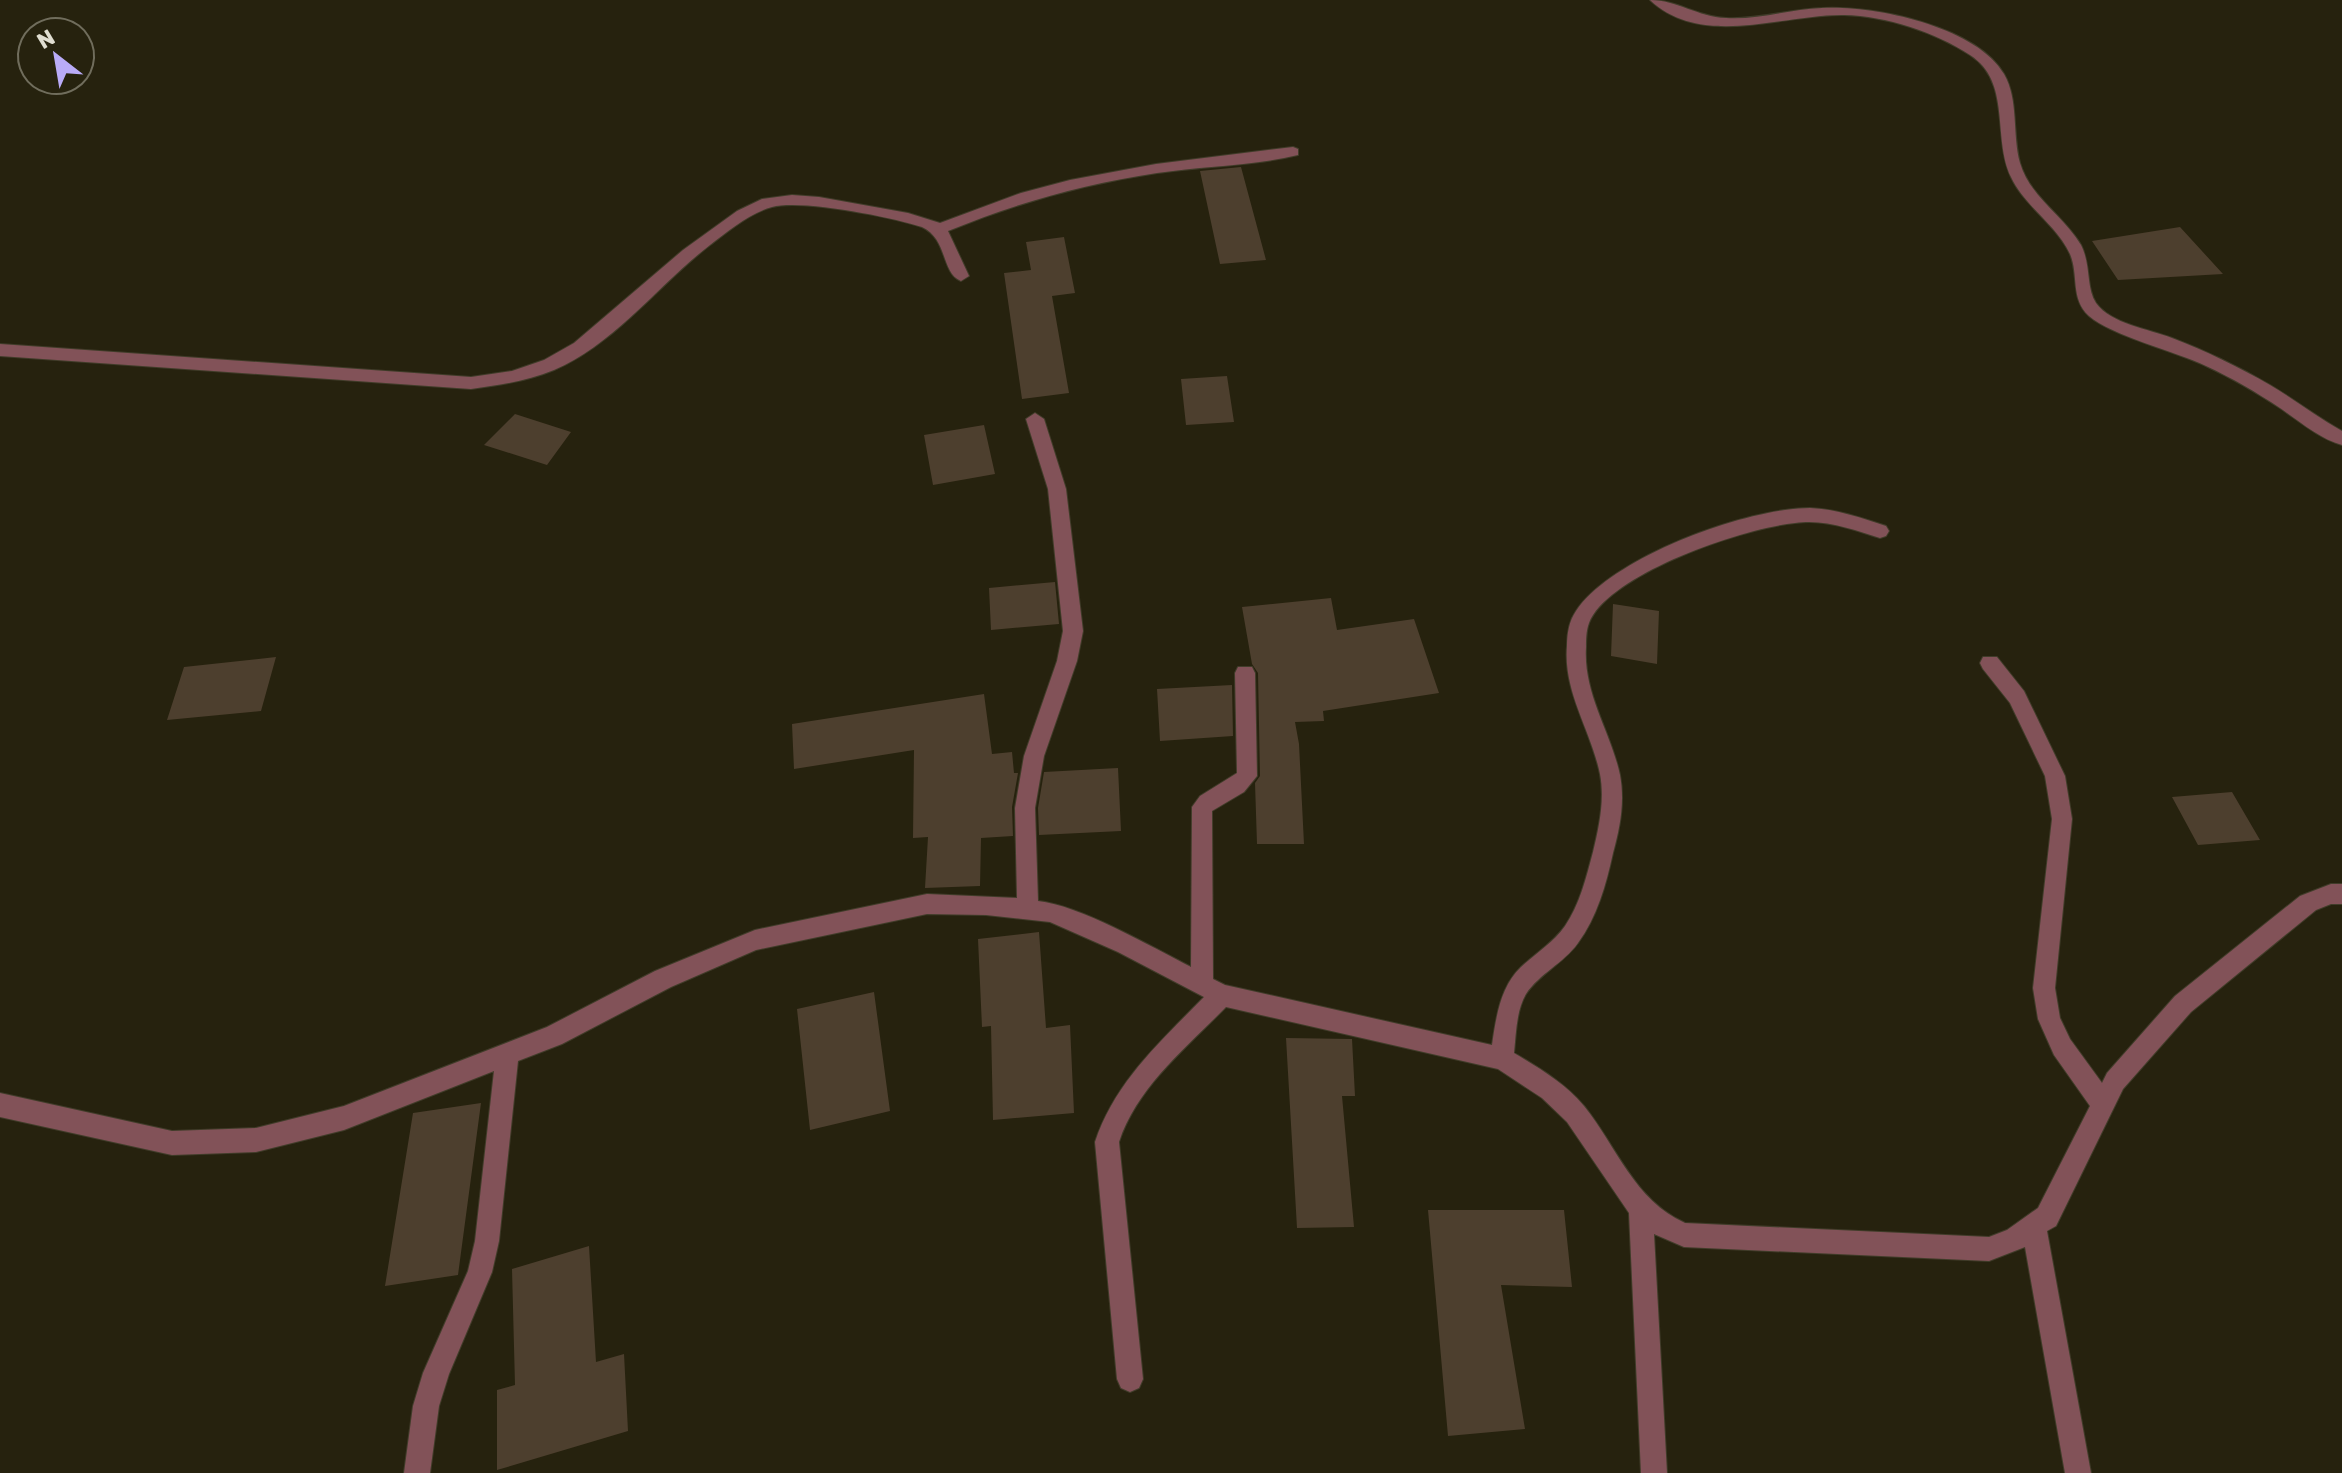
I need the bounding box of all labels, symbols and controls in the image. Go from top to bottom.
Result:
north arrow [16,16,96,96]
text: N [32,24,60,55]

